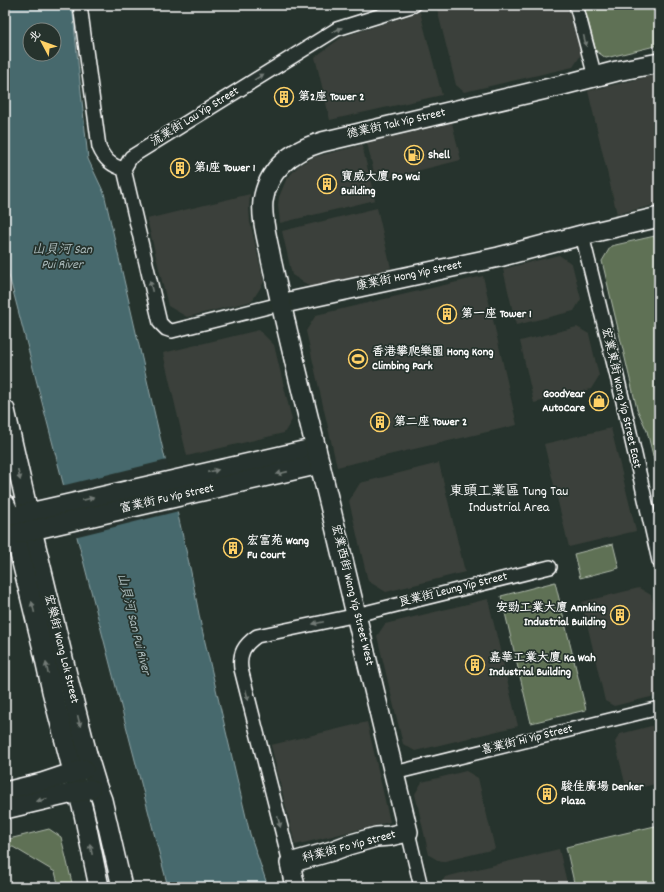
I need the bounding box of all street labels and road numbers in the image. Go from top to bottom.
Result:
street label: 流業街 Lau Yip Street [148,83,243,151]
street label: 德業街 Tak Yip Street [345,104,448,144]
street label: 康業街 Hong Yip Street [355,256,464,296]
street label: 宏業東街 Wang Yip Street East [597,326,646,471]
street label: 富業街 Fu Yip Street [118,480,216,518]
street label: 宏業西街 Wang Yip Street West [326,522,378,668]
street label: 良業街 Leung Yip Street [397,568,510,612]
street label: 宏樂街 Wang Lok Street [39,593,83,706]
street label: 喜業街 Hi Yip Street [479,720,575,760]
street label: 科業街 Fo Yip Street [300,826,398,868]

